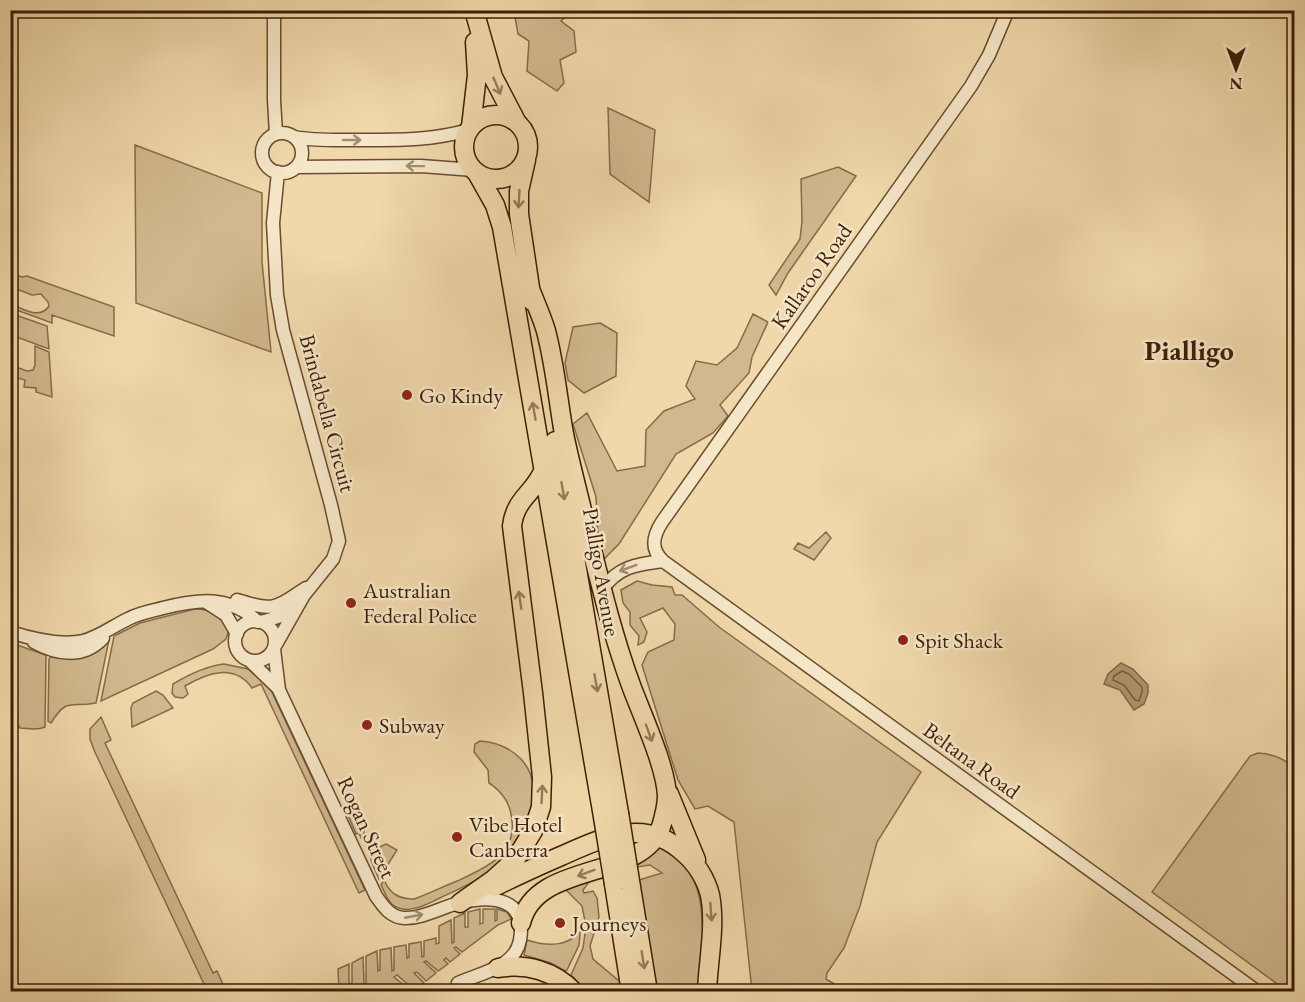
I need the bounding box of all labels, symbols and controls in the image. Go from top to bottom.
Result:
north arrow [1206,39,1266,99]
text: N [1229,73,1242,94]
one-way arrow [492,77,503,95]
one-way arrow [342,134,362,146]
one-way arrow [406,160,426,172]
one-way arrow [513,189,524,209]
street label: Kallaroo Road [764,217,859,335]
street label: Brindabella Circuit [293,331,363,495]
district label: Pialligo [1144,332,1234,368]
place label: Go Kindy [419,381,503,410]
marker: Go Kindy [400,388,414,402]
one-way arrow [528,402,539,421]
one-way arrow [558,481,569,501]
street label: Pialligo Avenue [576,505,627,639]
one-way arrow [619,563,638,574]
place label: Australian Federal Police [362,576,477,630]
one-way arrow [515,591,526,611]
marker: Australian Federal Police [344,596,358,610]
place label: Spit Shack [915,626,1004,655]
marker: Spit Shack [896,633,910,647]
one-way arrow [591,673,602,693]
place label: Subway [379,711,445,740]
street label: Beltana Road [917,715,1027,806]
marker: Subway [360,718,374,732]
one-way arrow [644,723,655,742]
street label: Rogan Street [330,772,403,883]
one-way arrow [536,785,547,804]
place label: Vibe Hotel Canberra [469,810,563,864]
marker: Vibe Hotel Canberra [450,830,464,844]
one-way arrow [577,868,596,879]
one-way arrow [706,901,717,921]
place label: Journeys [570,909,646,938]
one-way arrow [404,910,423,921]
marker: Journeys [553,916,567,930]
one-way arrow [638,950,649,969]

